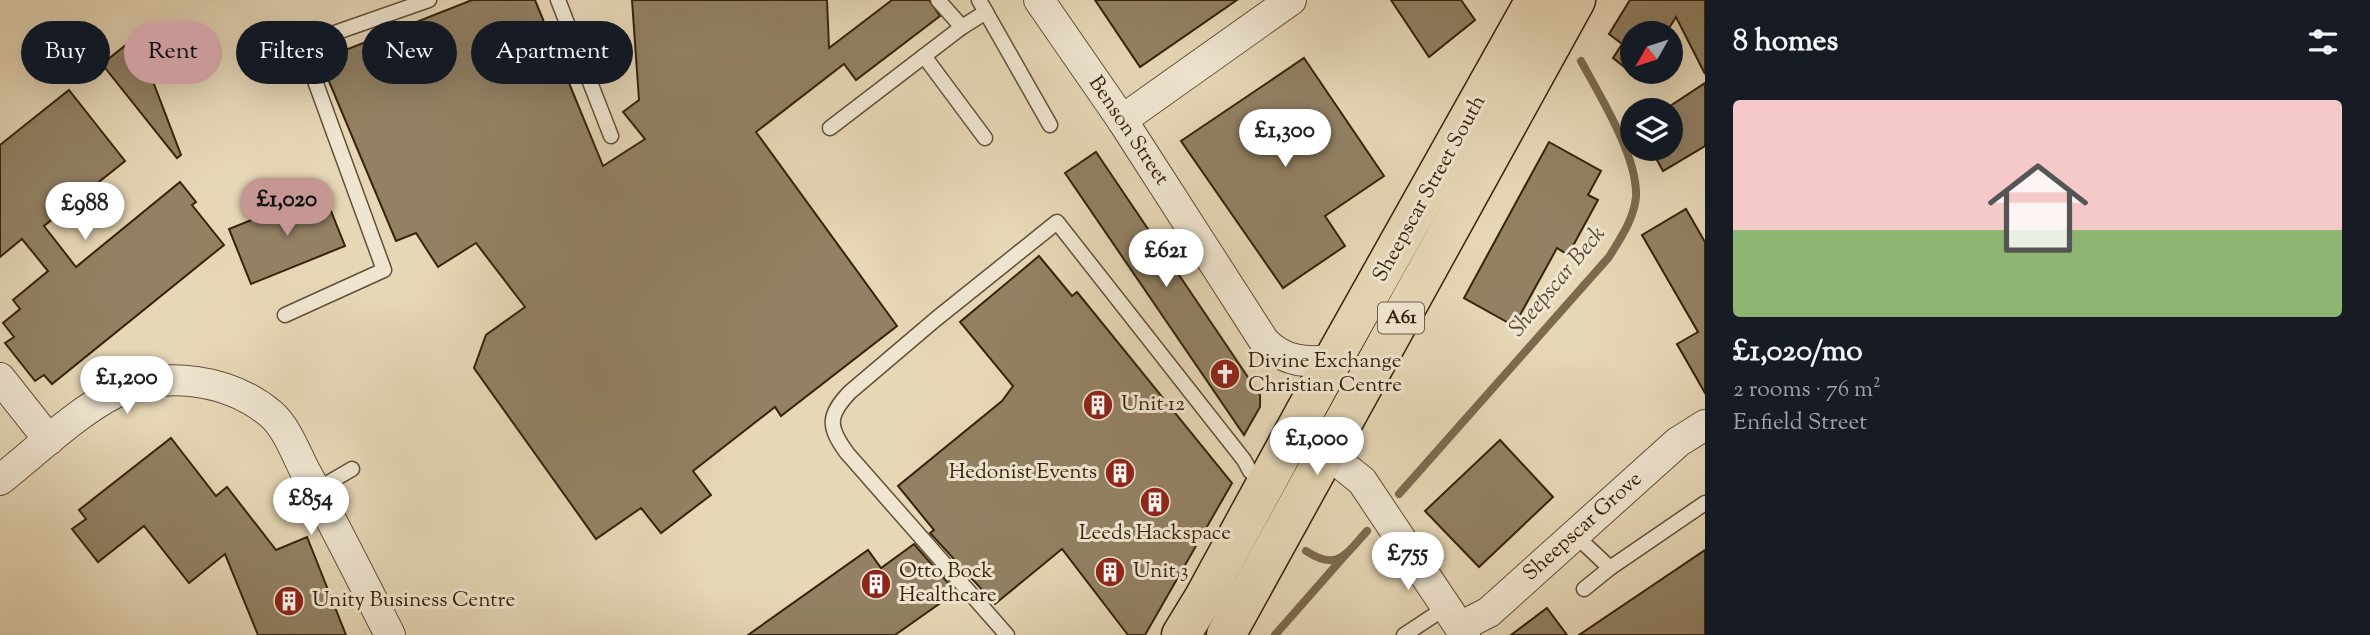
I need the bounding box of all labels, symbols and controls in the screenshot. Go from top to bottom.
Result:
chip: Buy [21,21,110,84]
chip: Rent [124,21,222,84]
chip: Filters [236,21,348,84]
chip: New [362,21,457,84]
chip: Apartment [471,21,633,84]
north arrow [1620,21,1684,84]
map controls [1620,21,1683,161]
text: 8 homes [1733,21,1838,64]
icon: filters [2304,23,2342,61]
street label: Benson Street [1080,70,1176,192]
street label: Sheepscar Street South [1366,90,1494,288]
button: layers [1620,98,1683,161]
pin: £1,300 [1228,110,1342,169]
text: £1,300 [1255,115,1315,148]
icon: home [1975,145,2101,271]
pin: £1,020 [230,178,344,238]
pin: £988 [44,182,126,242]
text: £1,020 [257,184,317,217]
text: £988 [62,188,109,221]
water label: Sheepscar Beck [1502,219,1614,345]
pin: £621 [1125,230,1207,289]
text: £621 [1145,235,1187,268]
road number: A61 [1378,302,1424,334]
text: £1,020/mo [1733,331,1863,374]
place label: Divine Exchange Christian Centre [1248,347,1402,401]
pin: £1,200 [70,356,184,416]
church icon: Divine Exchange Christian Centre [1208,357,1242,391]
text: £1,200 [96,362,158,395]
text: 2 rooms · 76 m² [1733,374,1881,407]
building icon: Unit 12 [1081,388,1115,422]
place label: Unit 12 [1121,390,1185,420]
text: Enfield Street [1733,407,1867,440]
pin: £1,000 [1260,418,1374,477]
text: £1,000 [1286,423,1348,456]
building icon: Hedonist Events [1103,456,1137,490]
place label: Hedonist Events [949,458,1097,488]
street label: Sheepscar Grove [1517,465,1649,589]
pin: £854 [270,477,352,537]
text: £854 [289,483,333,516]
building icon: Leeds Hackspace [1138,485,1172,519]
place label: Leeds Hackspace [1079,519,1231,549]
pin: £755 [1367,532,1449,592]
text: £755 [1388,538,1428,571]
building icon: Unit 3 [1093,555,1127,589]
place label: Otto Bock Healthcare [899,557,997,611]
place label: Unit 3 [1133,557,1189,587]
building icon: Otto Bock Healthcare [859,567,893,601]
building icon: Unity Business Centre [272,584,306,618]
place label: Unity Business Centre [312,586,515,616]

